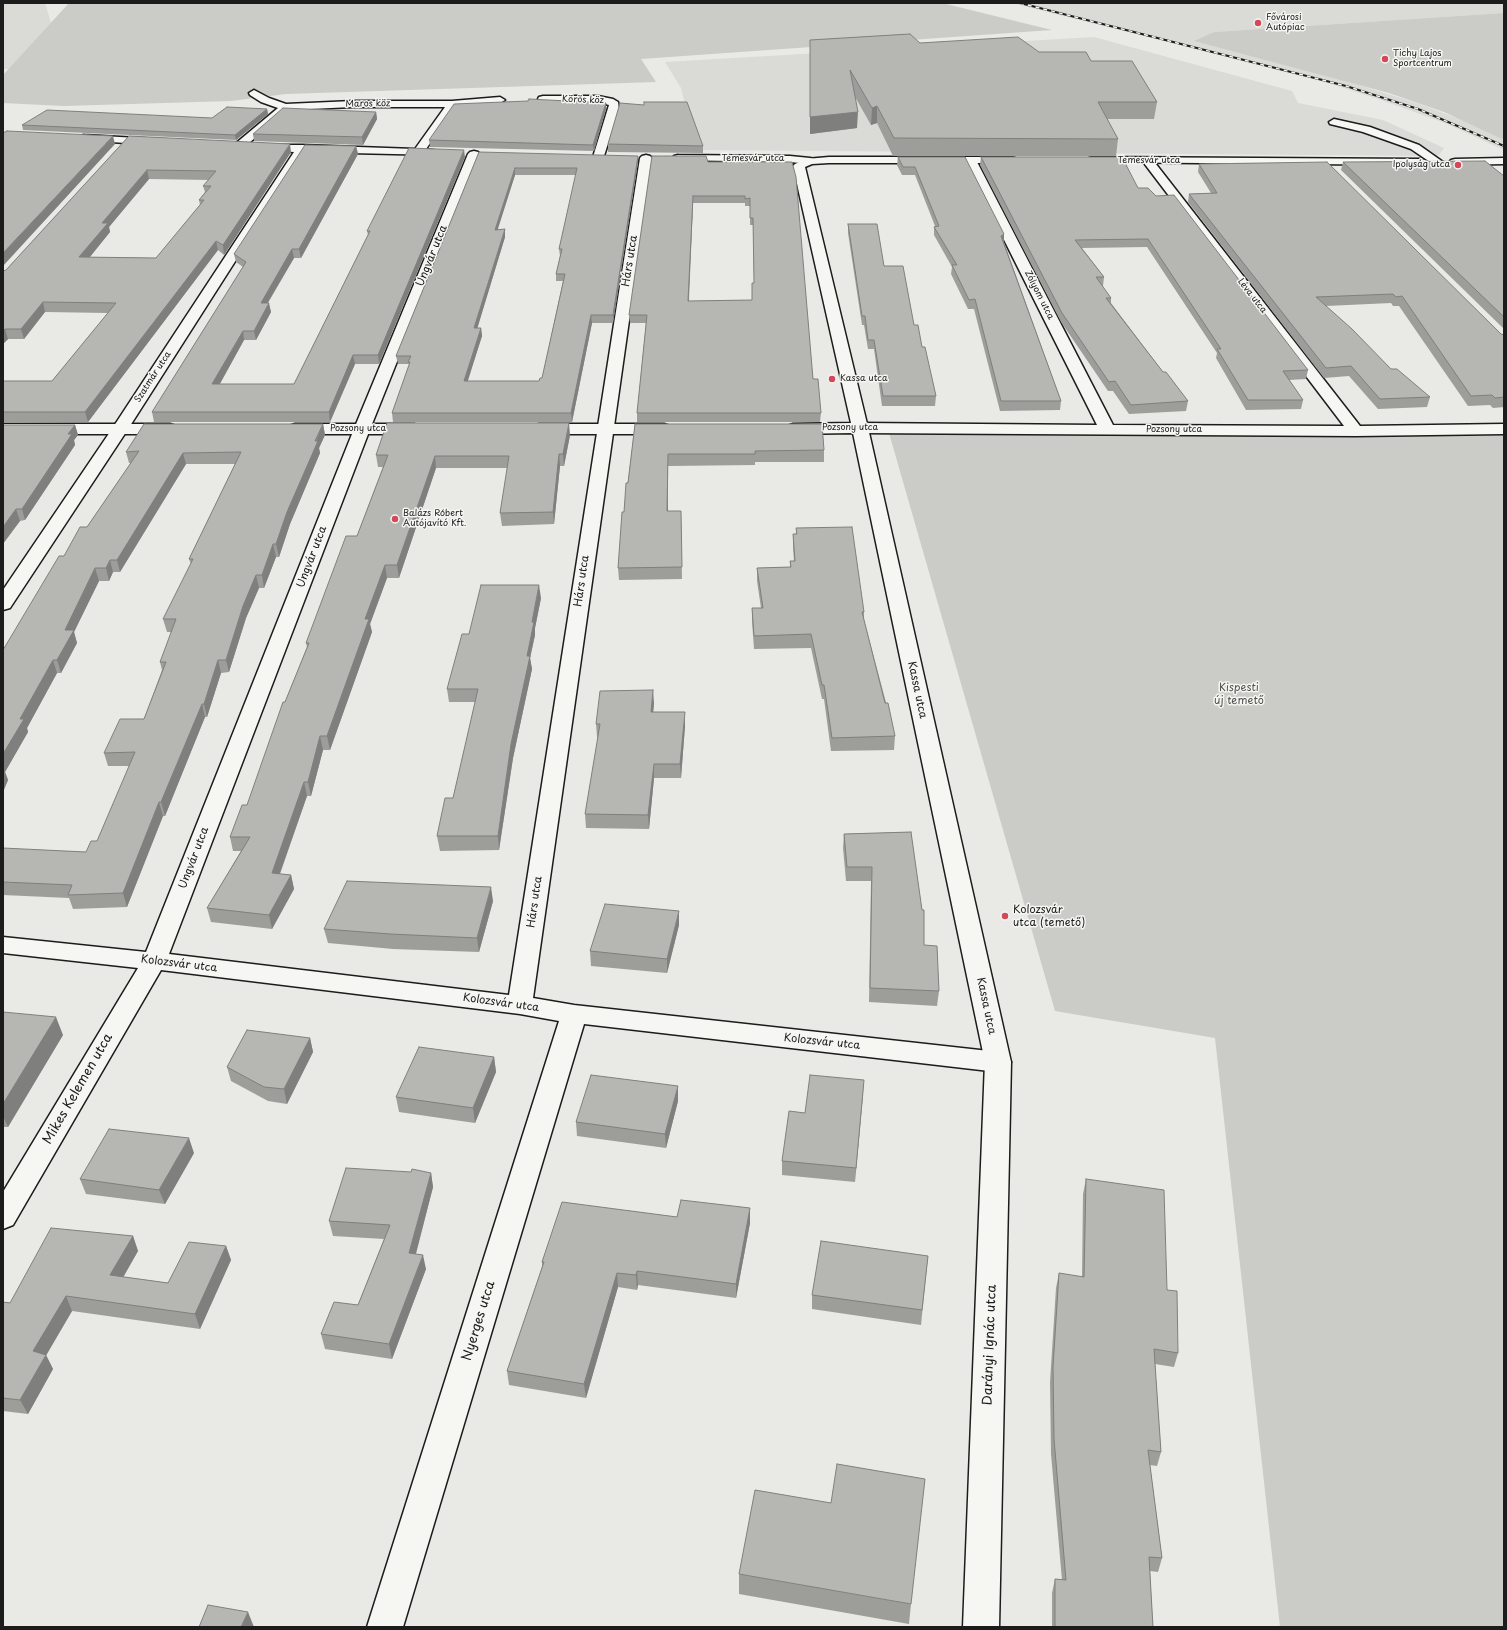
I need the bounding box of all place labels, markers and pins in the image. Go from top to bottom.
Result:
place label: Fővárosi Autópiac [1266,13,1305,34]
marker: Fővárosi Autópiac [1253,18,1263,28]
place label: Tichy Lajos Sportcentrum [1393,49,1452,70]
marker: Tichy Lajos Sportcentrum [1380,54,1390,64]
place label: Ipolyság utca [1393,160,1450,170]
marker: Ipolyság utca [1453,160,1463,170]
marker: Kassa utca [827,374,837,384]
place label: Kassa utca [840,374,888,384]
place label: Balázs Róbert Autójavító Kft. [403,509,466,530]
marker: Balázs Róbert Autójavító Kft. [390,514,400,524]
place label: Kolozsvár utca (temető) [1013,903,1085,929]
marker: Kolozsvár utca (temető) [1000,911,1010,921]

